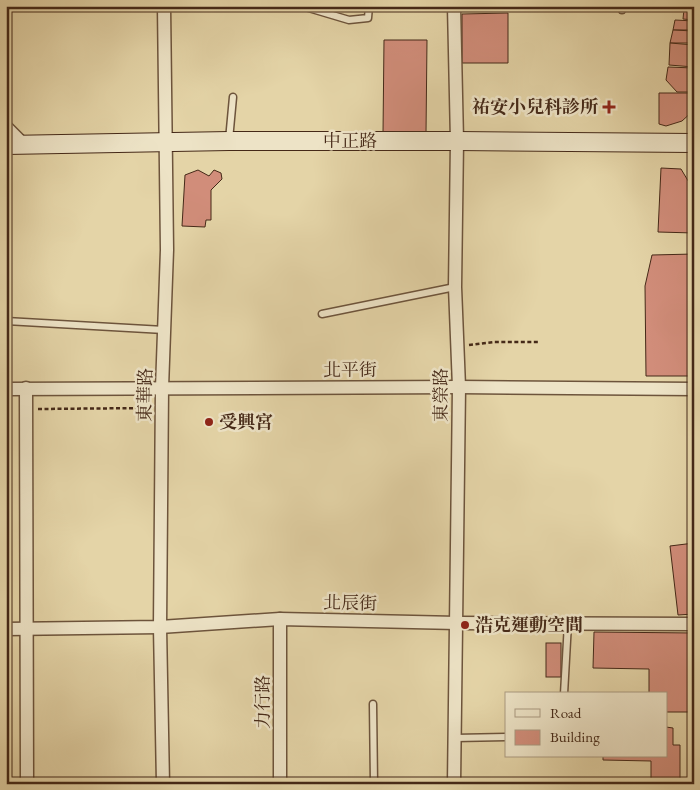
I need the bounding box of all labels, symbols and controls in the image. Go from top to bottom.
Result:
place label: 祐安小兒科診所 [472,95,599,118]
marker: 祐安小兒科診所 [602,100,616,114]
street label: 中正路 [323,129,377,152]
street label: 北平街 [323,358,377,381]
street label: 東華路 [133,368,156,422]
street label: 東榮路 [429,368,452,422]
place label: 受興宮 [219,410,273,433]
marker: 受興宮 [203,416,215,428]
street label: 北辰街 [323,591,377,614]
place label: 浩克運動空間 [475,613,583,636]
marker: 浩克運動空間 [459,619,471,631]
street label: 力行路 [251,675,274,729]
legend [505,692,668,758]
text: Road [550,703,582,722]
text: Building [550,727,600,746]

